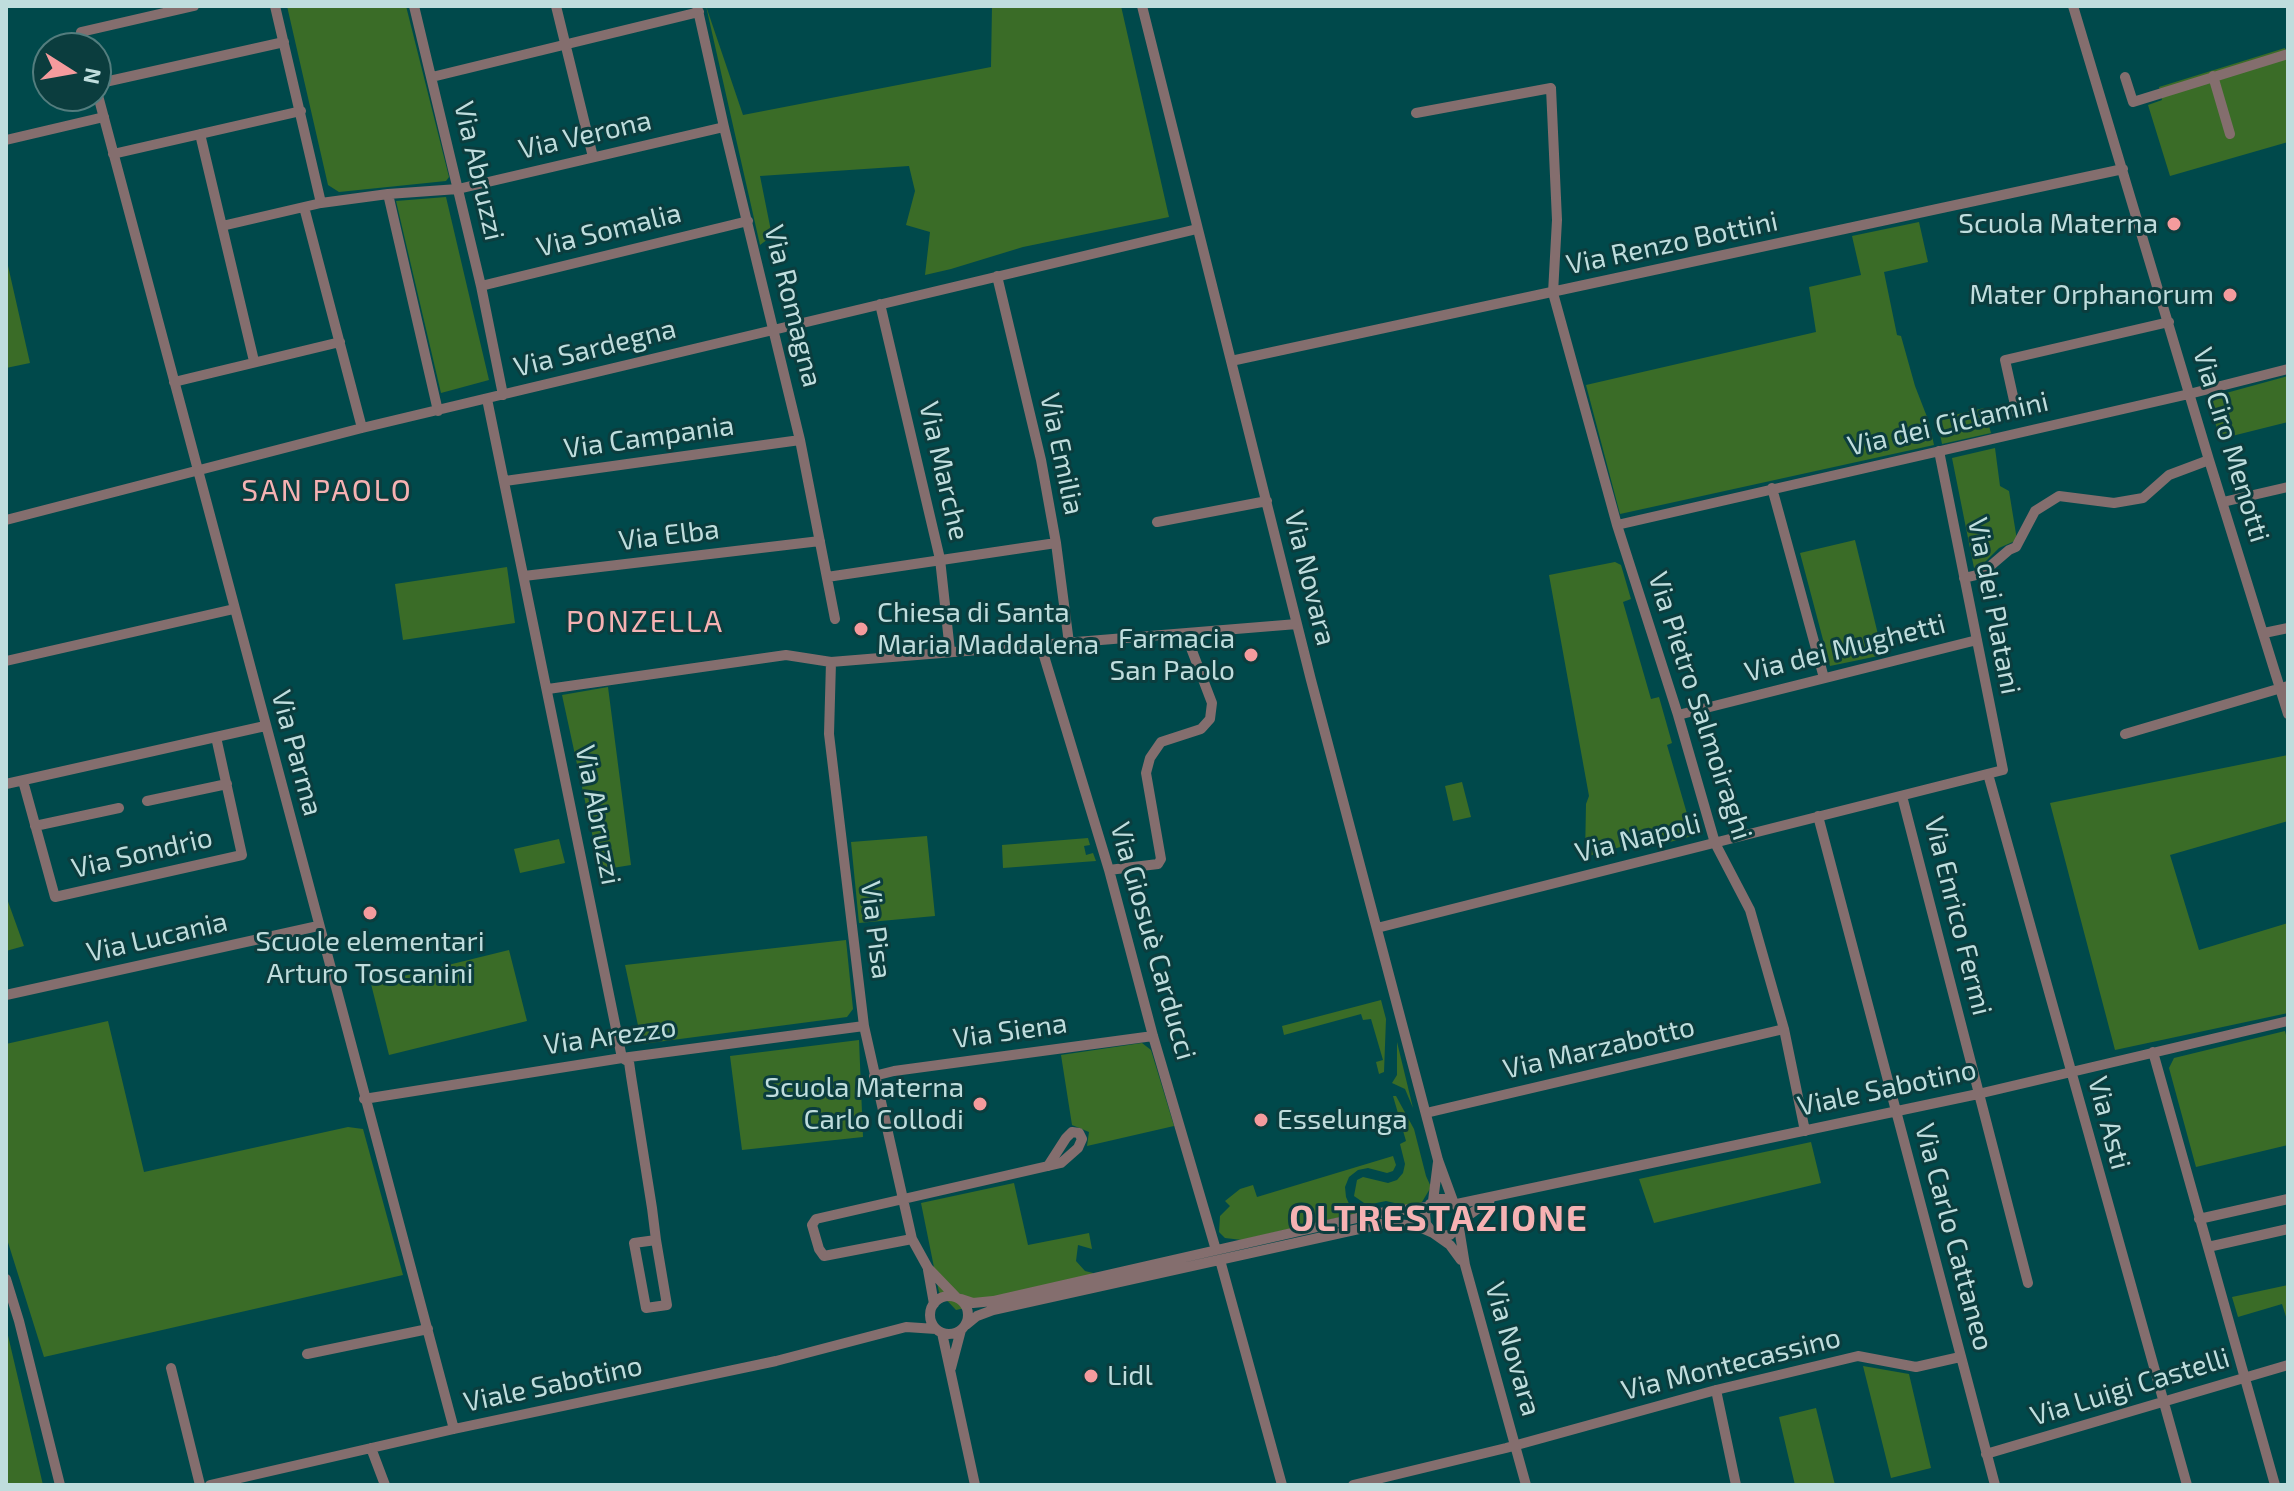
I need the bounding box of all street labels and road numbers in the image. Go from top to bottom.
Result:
street label: Via Abruzzi [447,98,511,244]
street label: Via Verona [515,103,655,167]
street label: Via Somalia [533,196,685,264]
street label: Via Renzo Bottini [1563,204,1781,282]
street label: Via Romagna [757,221,829,391]
street label: Via Sardegna [510,312,680,384]
street label: Via Ciro Menotti [2185,344,2277,546]
street label: Via dei Ciclamini [1844,385,2052,463]
street label: Via Emilia [1033,390,1091,518]
street label: Via Marche [912,398,976,544]
street label: Via Campania [562,408,736,466]
street label: Via Novara [1277,507,1343,649]
street label: Via Elba [617,512,721,558]
street label: Via dei Platani [1960,515,2028,697]
street label: Via Pietro Salmoiraghi [1641,568,1759,844]
street label: Via dei Mughetti [1741,607,1949,689]
street label: Via Parma [264,687,330,819]
street label: Via Abruzzi [568,742,628,888]
street label: Via Napoli [1572,806,1704,870]
street label: Via Enrico Fermi [1917,813,1999,1019]
street label: Via Giosuè Carducci [1103,818,1203,1064]
street label: Via Sondrio [68,820,216,886]
street label: Via Pisa [853,879,899,981]
street label: Via Lucania [83,904,231,970]
street label: Via Siena [951,1006,1069,1056]
street label: Via Arezzo [542,1010,678,1062]
street label: Via Marzabotto [1500,1010,1698,1086]
street label: Viale Sabotino [1795,1053,1979,1123]
street label: Via Asti [2080,1073,2138,1173]
street label: Via Carlo Cattaneo [1908,1120,2000,1354]
street label: Via Novara [1478,1278,1548,1420]
street label: Via Montecassino [1618,1321,1844,1407]
street label: Via Luigi Castelli [2026,1341,2234,1433]
street label: Viale Sabotino [461,1349,645,1419]

